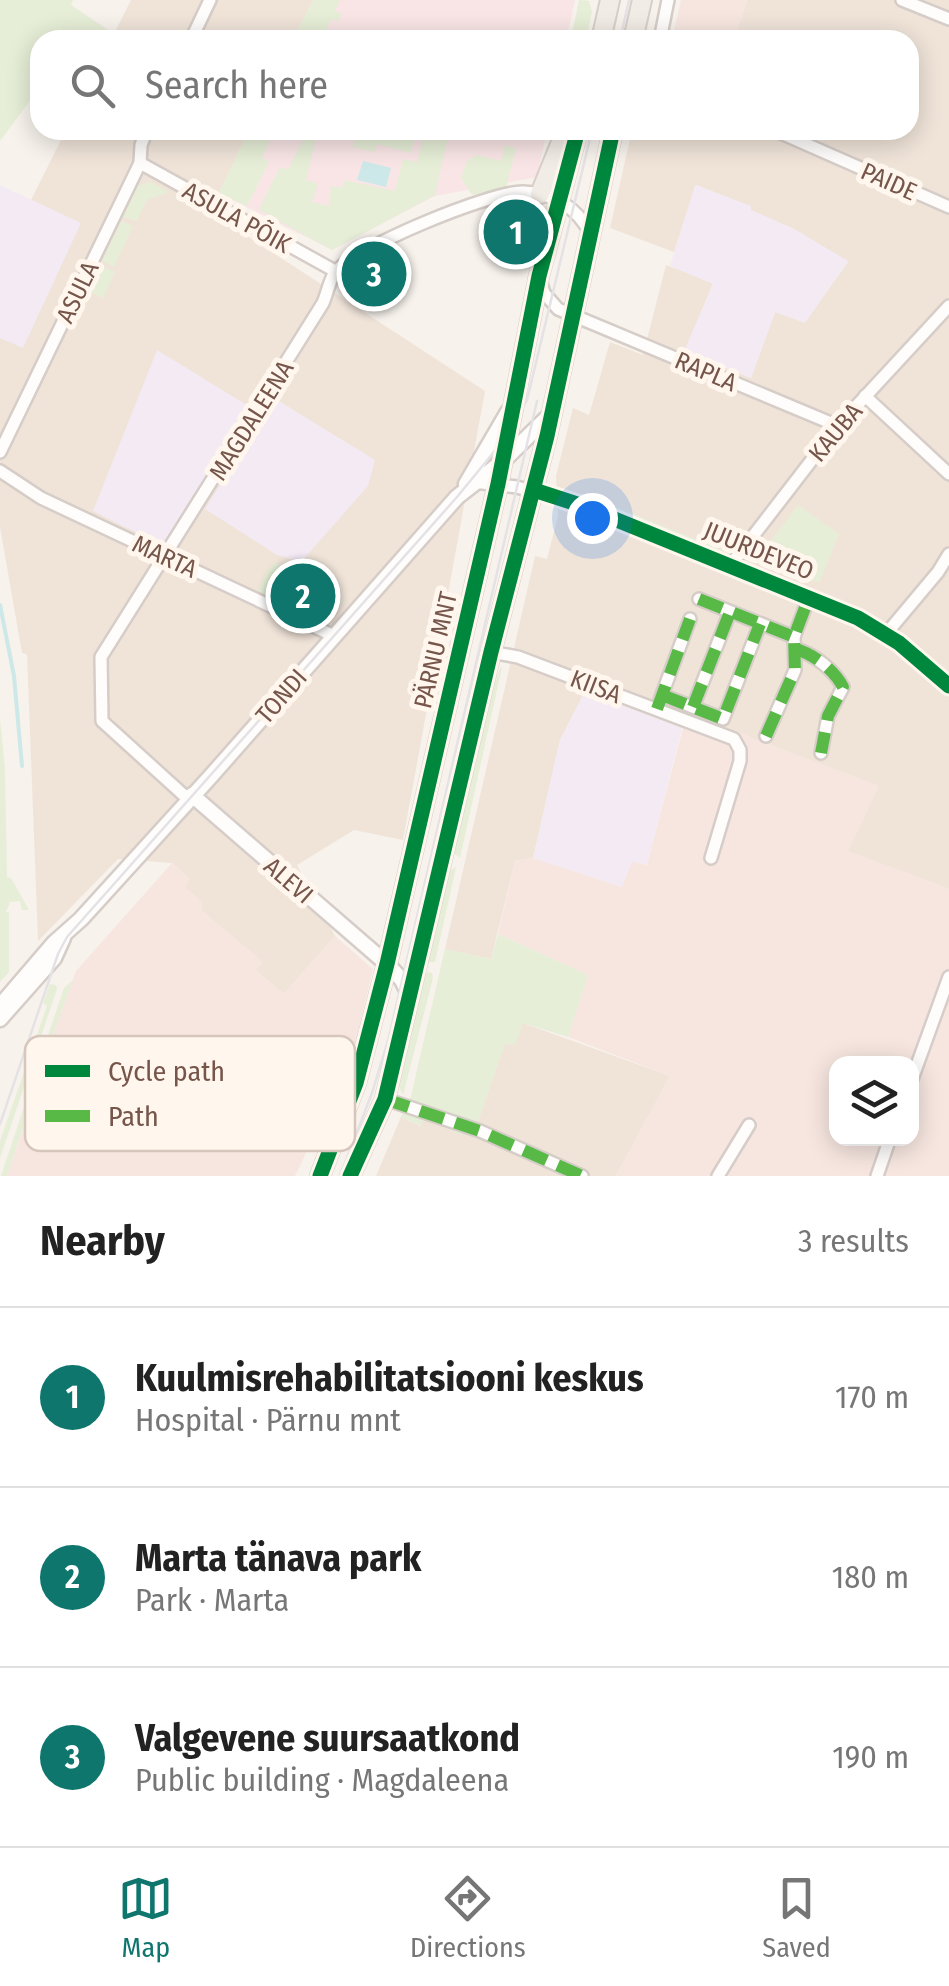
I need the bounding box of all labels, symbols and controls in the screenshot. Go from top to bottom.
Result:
search box [30,30,919,140]
icon: search [65,58,120,113]
text: Search here [145,62,328,108]
street label: PAIDE [856,157,921,207]
street label: ASULA PÕIK [177,175,297,260]
pin: 1 [484,194,548,270]
pin: 3 [342,236,406,312]
street label: ASULA [50,257,106,328]
street label: RAPLA [670,346,741,398]
street label: MAGDALEENA [203,355,300,486]
street label: KAUBA [803,397,869,468]
your location [567,493,618,544]
street label: JUURDEVEO [699,515,818,587]
street label: MARTA [128,529,202,585]
pin: 2 [270,558,336,634]
street label: PÄRNU MNT [408,589,464,711]
street label: TONDI [250,663,314,730]
street label: KIISA [566,664,625,710]
street label: ALEVI [258,851,319,910]
legend [25,1036,355,1151]
text: Cycle path [108,1055,225,1088]
map controls [829,1056,919,1146]
button: layers [829,1056,919,1146]
text: Path [108,1100,159,1133]
text: Nearby [40,1216,165,1266]
text: 3 results [798,1222,909,1260]
text: Kuulmisrehabilitatsiooni keskus [135,1355,644,1401]
text: 1 [66,1378,79,1416]
text: 170 m [835,1378,909,1416]
text: Hospital · Pärnu mnt [135,1401,401,1439]
text: Marta tänava park [135,1535,421,1581]
text: 2 [65,1558,80,1596]
text: 180 m [832,1558,909,1596]
text: Park · Marta [135,1581,289,1619]
text: Valgevene suursaatkond [135,1715,520,1761]
text: 3 [65,1738,80,1776]
text: 190 m [832,1738,909,1776]
text: Public building · Magdaleena [135,1761,509,1799]
tab: Map [118,1871,173,1964]
tab: Directions [410,1871,526,1964]
tab: Saved [762,1871,831,1964]

